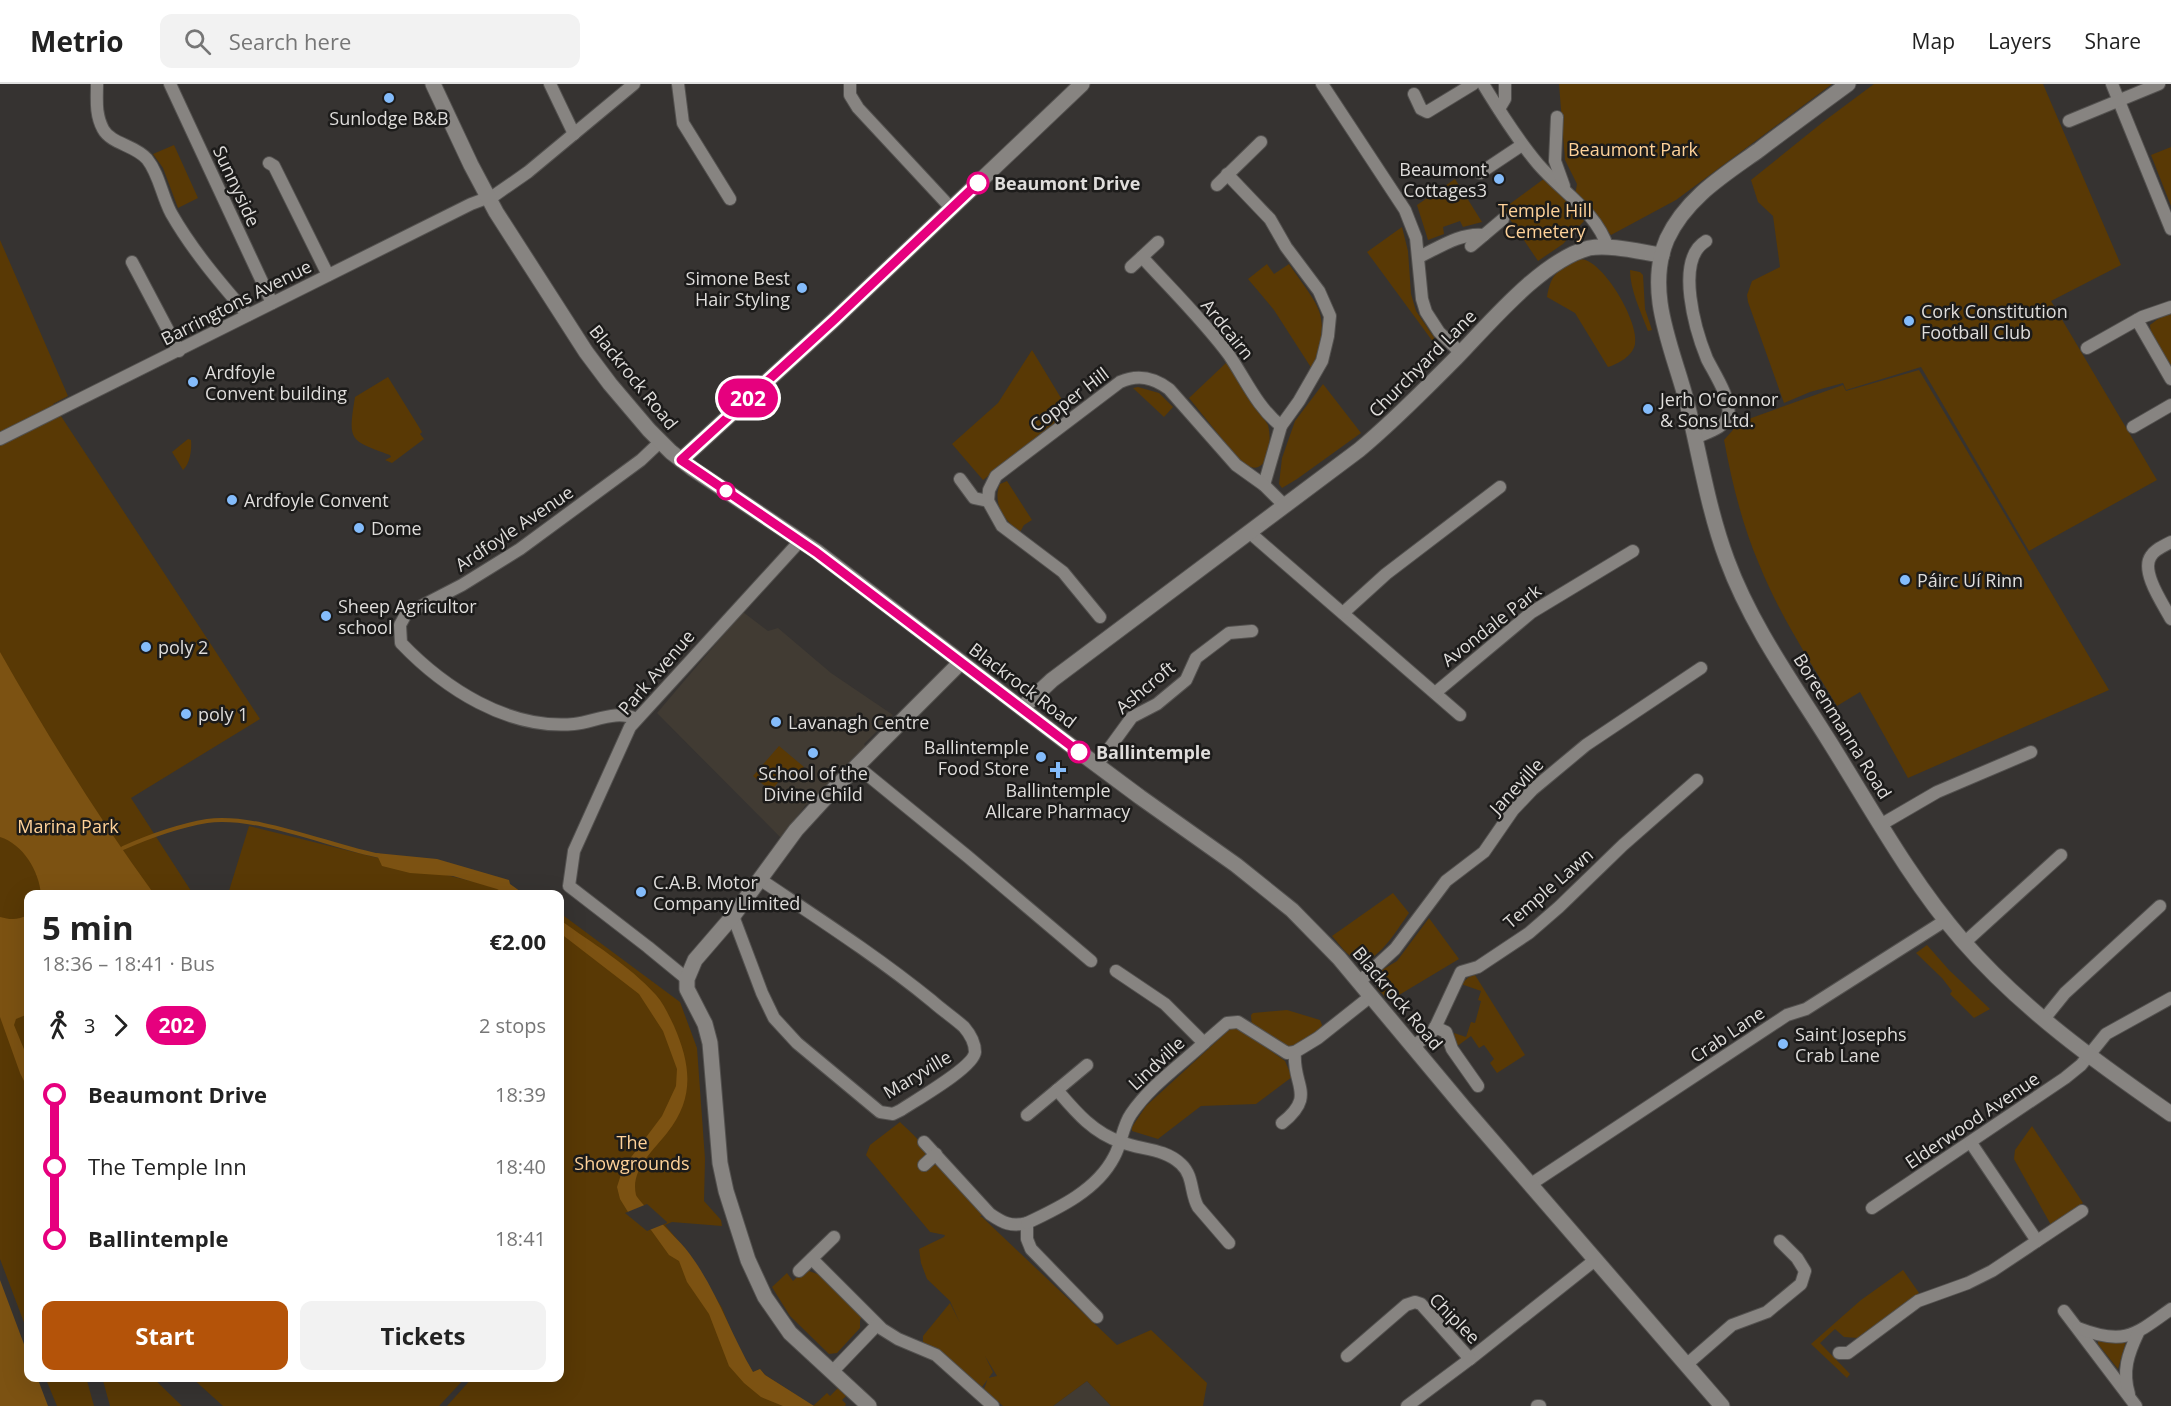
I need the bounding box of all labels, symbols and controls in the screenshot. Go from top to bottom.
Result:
search box [160,14,580,68]
text: Metrio [30,22,124,60]
icon: search [181,25,214,58]
text: Search here [229,26,351,56]
text: Map [1912,27,1955,55]
text: Layers [1988,27,2052,55]
text: Share [2085,27,2141,55]
marker: Sunlodge B&B [382,91,396,105]
place label: Sunlodge B&B [329,106,449,130]
park label: Beaumont Park [1568,137,1699,161]
street label: Sunnyside [208,142,266,230]
place label: Beaumont Cottages3 [1399,157,1487,202]
place label: Beaumont Drive [994,171,1140,195]
marker: Beaumont Drive [967,172,989,194]
marker: Beaumont Cottages3 [1492,172,1506,186]
park label: Temple Hill Cemetery [1498,198,1592,243]
street label: Barringtons Avenue [157,254,315,350]
place label: Simone Best Hair Styling [686,266,790,311]
marker: Simone Best Hair Styling [795,281,809,295]
street label: Ardcairn [1196,294,1260,364]
place label: Cork Constitution Football Club [1921,299,2068,344]
street label: Churchyard Lane [1363,304,1481,422]
marker: Cork Constitution Football Club [1902,314,1916,328]
street label: Blackrock Road [584,320,684,434]
place label: Ardfoyle Convent building [205,360,347,405]
street label: Copper Hill [1025,361,1113,437]
marker: Ardfoyle Convent building [186,375,200,389]
line badge: 202 [714,378,783,418]
text: 202 [730,384,766,412]
place label: Jerh O'Connor & Sons Ltd. [1658,387,1779,432]
marker: Jerh O'Connor & Sons Ltd. [1641,402,1655,416]
street label: Ardfoyle Avenue [450,480,578,576]
unlabelled marker [717,482,735,500]
place label: Ardfoyle Convent [244,488,389,512]
marker: Ardfoyle Convent [225,493,239,507]
place label: Dome [371,516,422,540]
marker: Dome [352,521,366,535]
place label: Páirc Uí Rinn [1917,568,2023,592]
marker: Páirc Uí Rinn [1898,573,1912,587]
street label: Avondale Park [1436,578,1546,671]
place label: Sheep Agricultor school [338,594,477,639]
marker: Sheep Agricultor school [319,609,333,623]
street label: Park Avenue [613,625,699,719]
place label: poly 2 [158,635,208,659]
street label: Blackrock Road [965,637,1081,733]
marker: poly 2 [139,640,153,654]
street label: Boreenmanna Road [1788,649,1898,803]
street label: Ashcroft [1110,655,1180,719]
place label: poly 1 [198,702,248,726]
marker: poly 1 [179,707,193,721]
place label: Lavanagh Centre [788,710,929,734]
marker: Lavanagh Centre [769,715,783,729]
place label: Ballintemple Food Store [924,735,1029,780]
place label: Ballintemple [1096,740,1211,764]
marker: Ballintemple [1068,741,1090,763]
marker: School of the Divine Child [806,746,820,760]
marker: Ballintemple Food Store [1034,750,1048,764]
street label: Janeville [1482,753,1548,821]
place label: School of the Divine Child [758,761,868,806]
marker: Ballintemple Allcare Pharmacy [1051,763,1065,777]
place label: Ballintemple Allcare Pharmacy [986,778,1131,823]
park label: Marina Park [17,814,119,838]
street label: Temple Lawn [1498,842,1598,934]
place label: C.A.B. Motor Company Limited [653,870,800,915]
marker: C.A.B. Motor Company Limited [634,885,648,899]
text: 5 min [42,905,134,950]
text: €2.00 [489,926,546,956]
street label: Blackrock Road [1348,941,1448,1055]
text: 18:36 – 18:41 · Bus [42,950,215,977]
street label: Crab Lane [1685,1000,1769,1068]
icon: walk [42,1009,75,1042]
icon: forward [104,1009,137,1042]
text: 202 [158,1011,194,1039]
text: 3 [84,1012,95,1039]
text: 2 stops [479,1012,546,1039]
place label: Saint Josephs Crab Lane [1795,1022,1907,1067]
street label: Lindville [1123,1031,1189,1095]
marker: Saint Josephs Crab Lane [1776,1037,1790,1051]
street label: Maryville [879,1044,955,1104]
street label: Elderwood Avenue [1900,1066,2044,1174]
text: Beaumont Drive [88,1079,267,1109]
text: 18:39 [495,1081,546,1108]
park label: The Showgrounds [574,1130,690,1175]
text: The Temple Inn [88,1151,247,1181]
text: 18:40 [495,1153,546,1180]
text: Ballintemple [88,1223,228,1253]
text: 18:41 [495,1225,546,1252]
street label: Chiplee [1424,1287,1486,1349]
button: Start [42,1301,288,1370]
button: Tickets [300,1301,546,1370]

